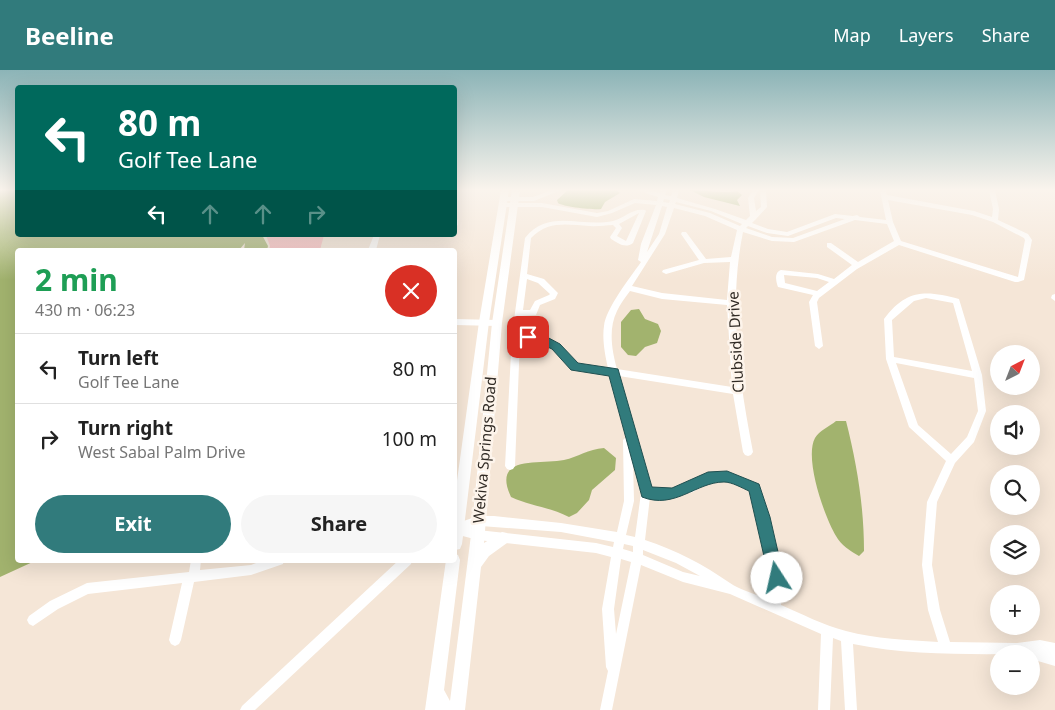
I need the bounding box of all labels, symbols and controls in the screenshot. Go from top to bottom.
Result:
text: Beeline [25,19,114,52]
text: Map [833,23,871,47]
text: Layers [899,23,954,47]
text: Share [982,23,1030,47]
text: 80 m [118,99,201,146]
icon: left [35,105,100,170]
text: Golf Tee Lane [118,144,257,174]
icon: left [143,200,171,228]
icon: ahead [196,200,224,228]
icon: ahead [249,200,277,228]
icon: right [302,200,330,228]
text: 2 min [35,259,118,300]
button: close [385,265,437,317]
street label: Clubside Drive [722,291,748,393]
text: 430 m · 06:23 [35,299,135,321]
pin [507,316,549,358]
icon: arrive [514,323,542,351]
text: Turn left [78,345,159,371]
north arrow [990,345,1040,395]
map controls [990,345,1040,695]
icon: left [35,355,63,383]
text: 80 m [393,356,437,382]
text: Golf Tee Lane [78,371,179,393]
street label: Wekiva Springs Road [468,376,500,524]
button: sound [990,405,1040,455]
text: Turn right [78,415,173,441]
icon: right [35,425,63,453]
text: 100 m [382,426,437,452]
text: West Sabal Palm Drive [78,441,246,463]
button: search [990,465,1040,515]
button: Exit [35,495,231,553]
button: Share [241,495,437,553]
button: layers [990,525,1040,575]
position arrow [750,551,802,603]
button: + [990,585,1040,635]
button: − [990,645,1040,695]

